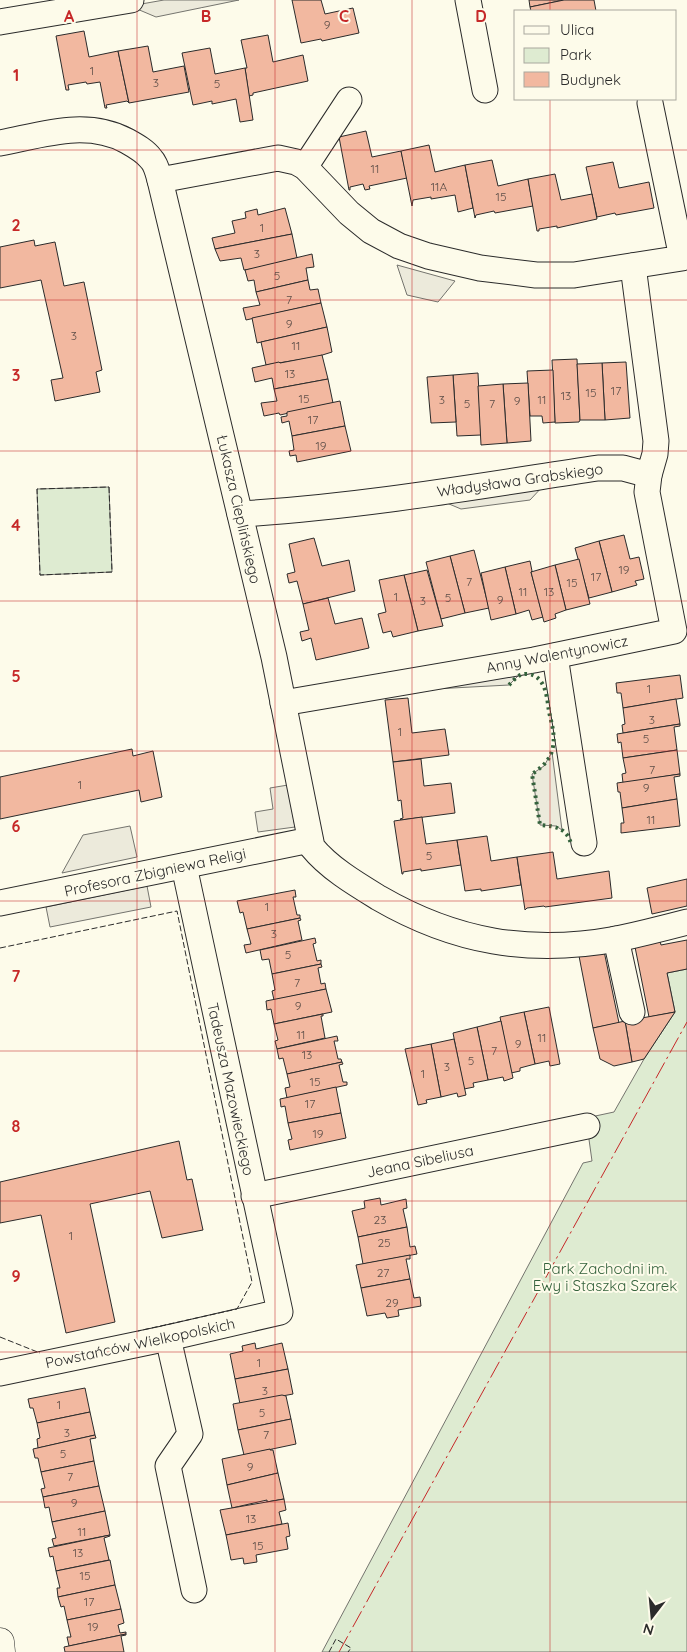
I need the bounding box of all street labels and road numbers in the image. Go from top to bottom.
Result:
street label: Łukasza Cieplińskiego [213,433,265,585]
street label: Władysława Grabskiego [436,459,604,501]
street label: Anny Walentynowicz [484,631,630,677]
street label: Profesora Zbigniewa Religi [62,843,248,901]
street label: Tadeusza Mazowieckiego [203,1001,259,1177]
street label: Jeana Sibeliusa [365,1140,475,1182]
street label: Powstańców Wielkopolskich [43,1314,237,1372]

